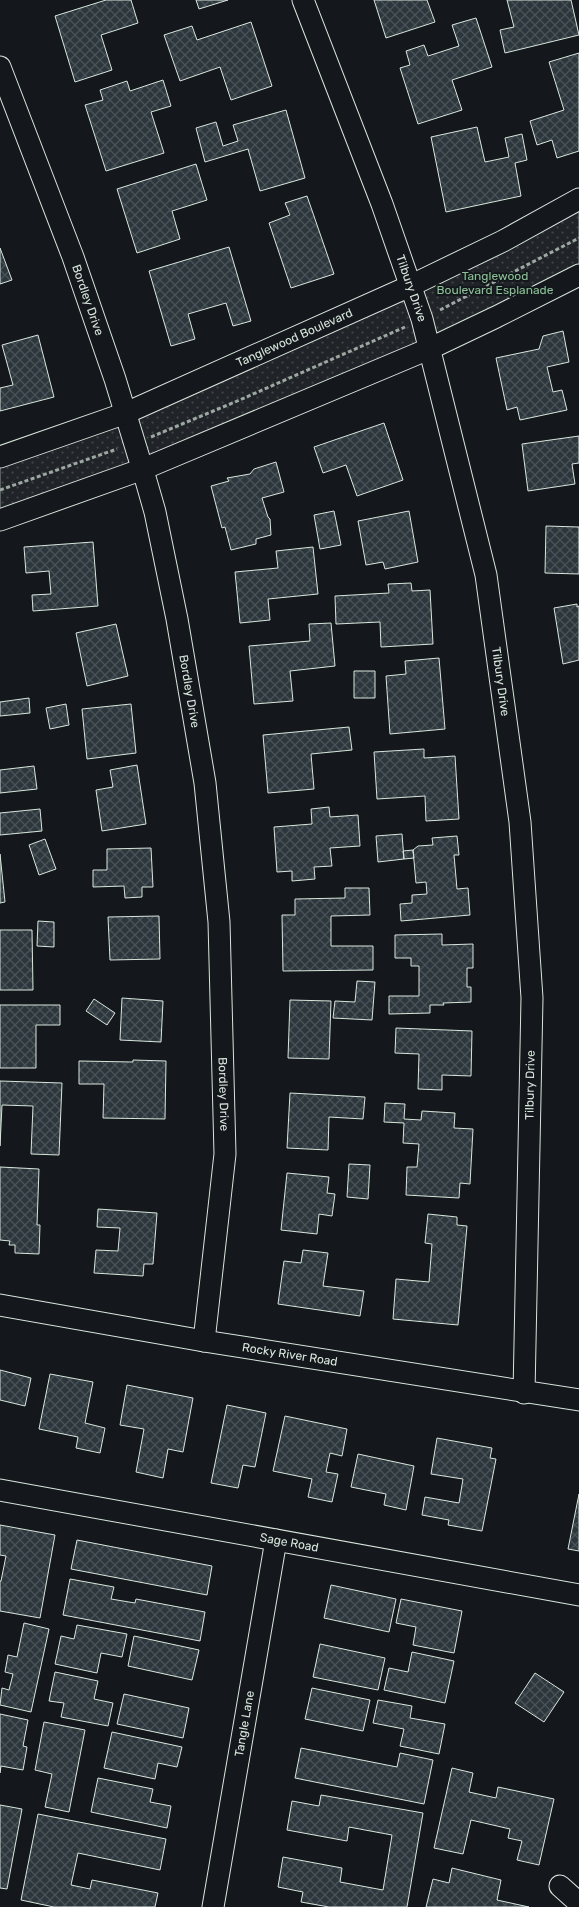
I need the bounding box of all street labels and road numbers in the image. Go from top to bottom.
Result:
street label: Tilbury Drive [393,253,429,324]
street label: Bordley Drive [69,263,107,338]
street label: Tanglewood Boulevard [234,306,355,370]
street label: Tilbury Drive [489,646,512,717]
street label: Bordley Drive [176,654,203,729]
street label: Tilbury Drive [522,1050,538,1120]
street label: Bordley Drive [215,1057,231,1132]
street label: Rocky River Road [241,1340,339,1369]
street label: Sage Road [259,1530,320,1555]
street label: Tangle Lane [232,1689,257,1758]

